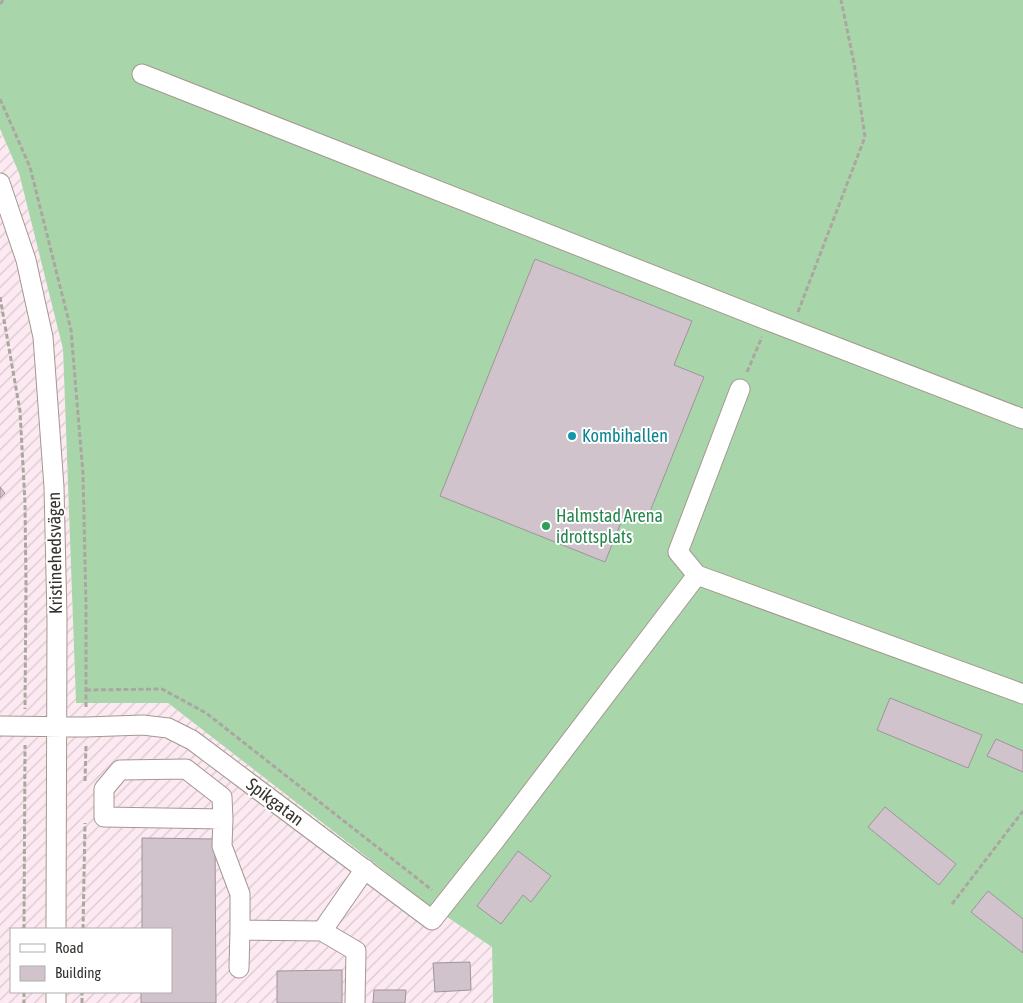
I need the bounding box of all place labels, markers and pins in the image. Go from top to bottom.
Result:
place label: Kombihallen [582,425,668,446]
marker: Kombihallen [566,430,578,442]
place label: Halmstad Arena idrottsplats [556,505,663,547]
marker: Halmstad Arena idrottsplats [540,520,552,532]

